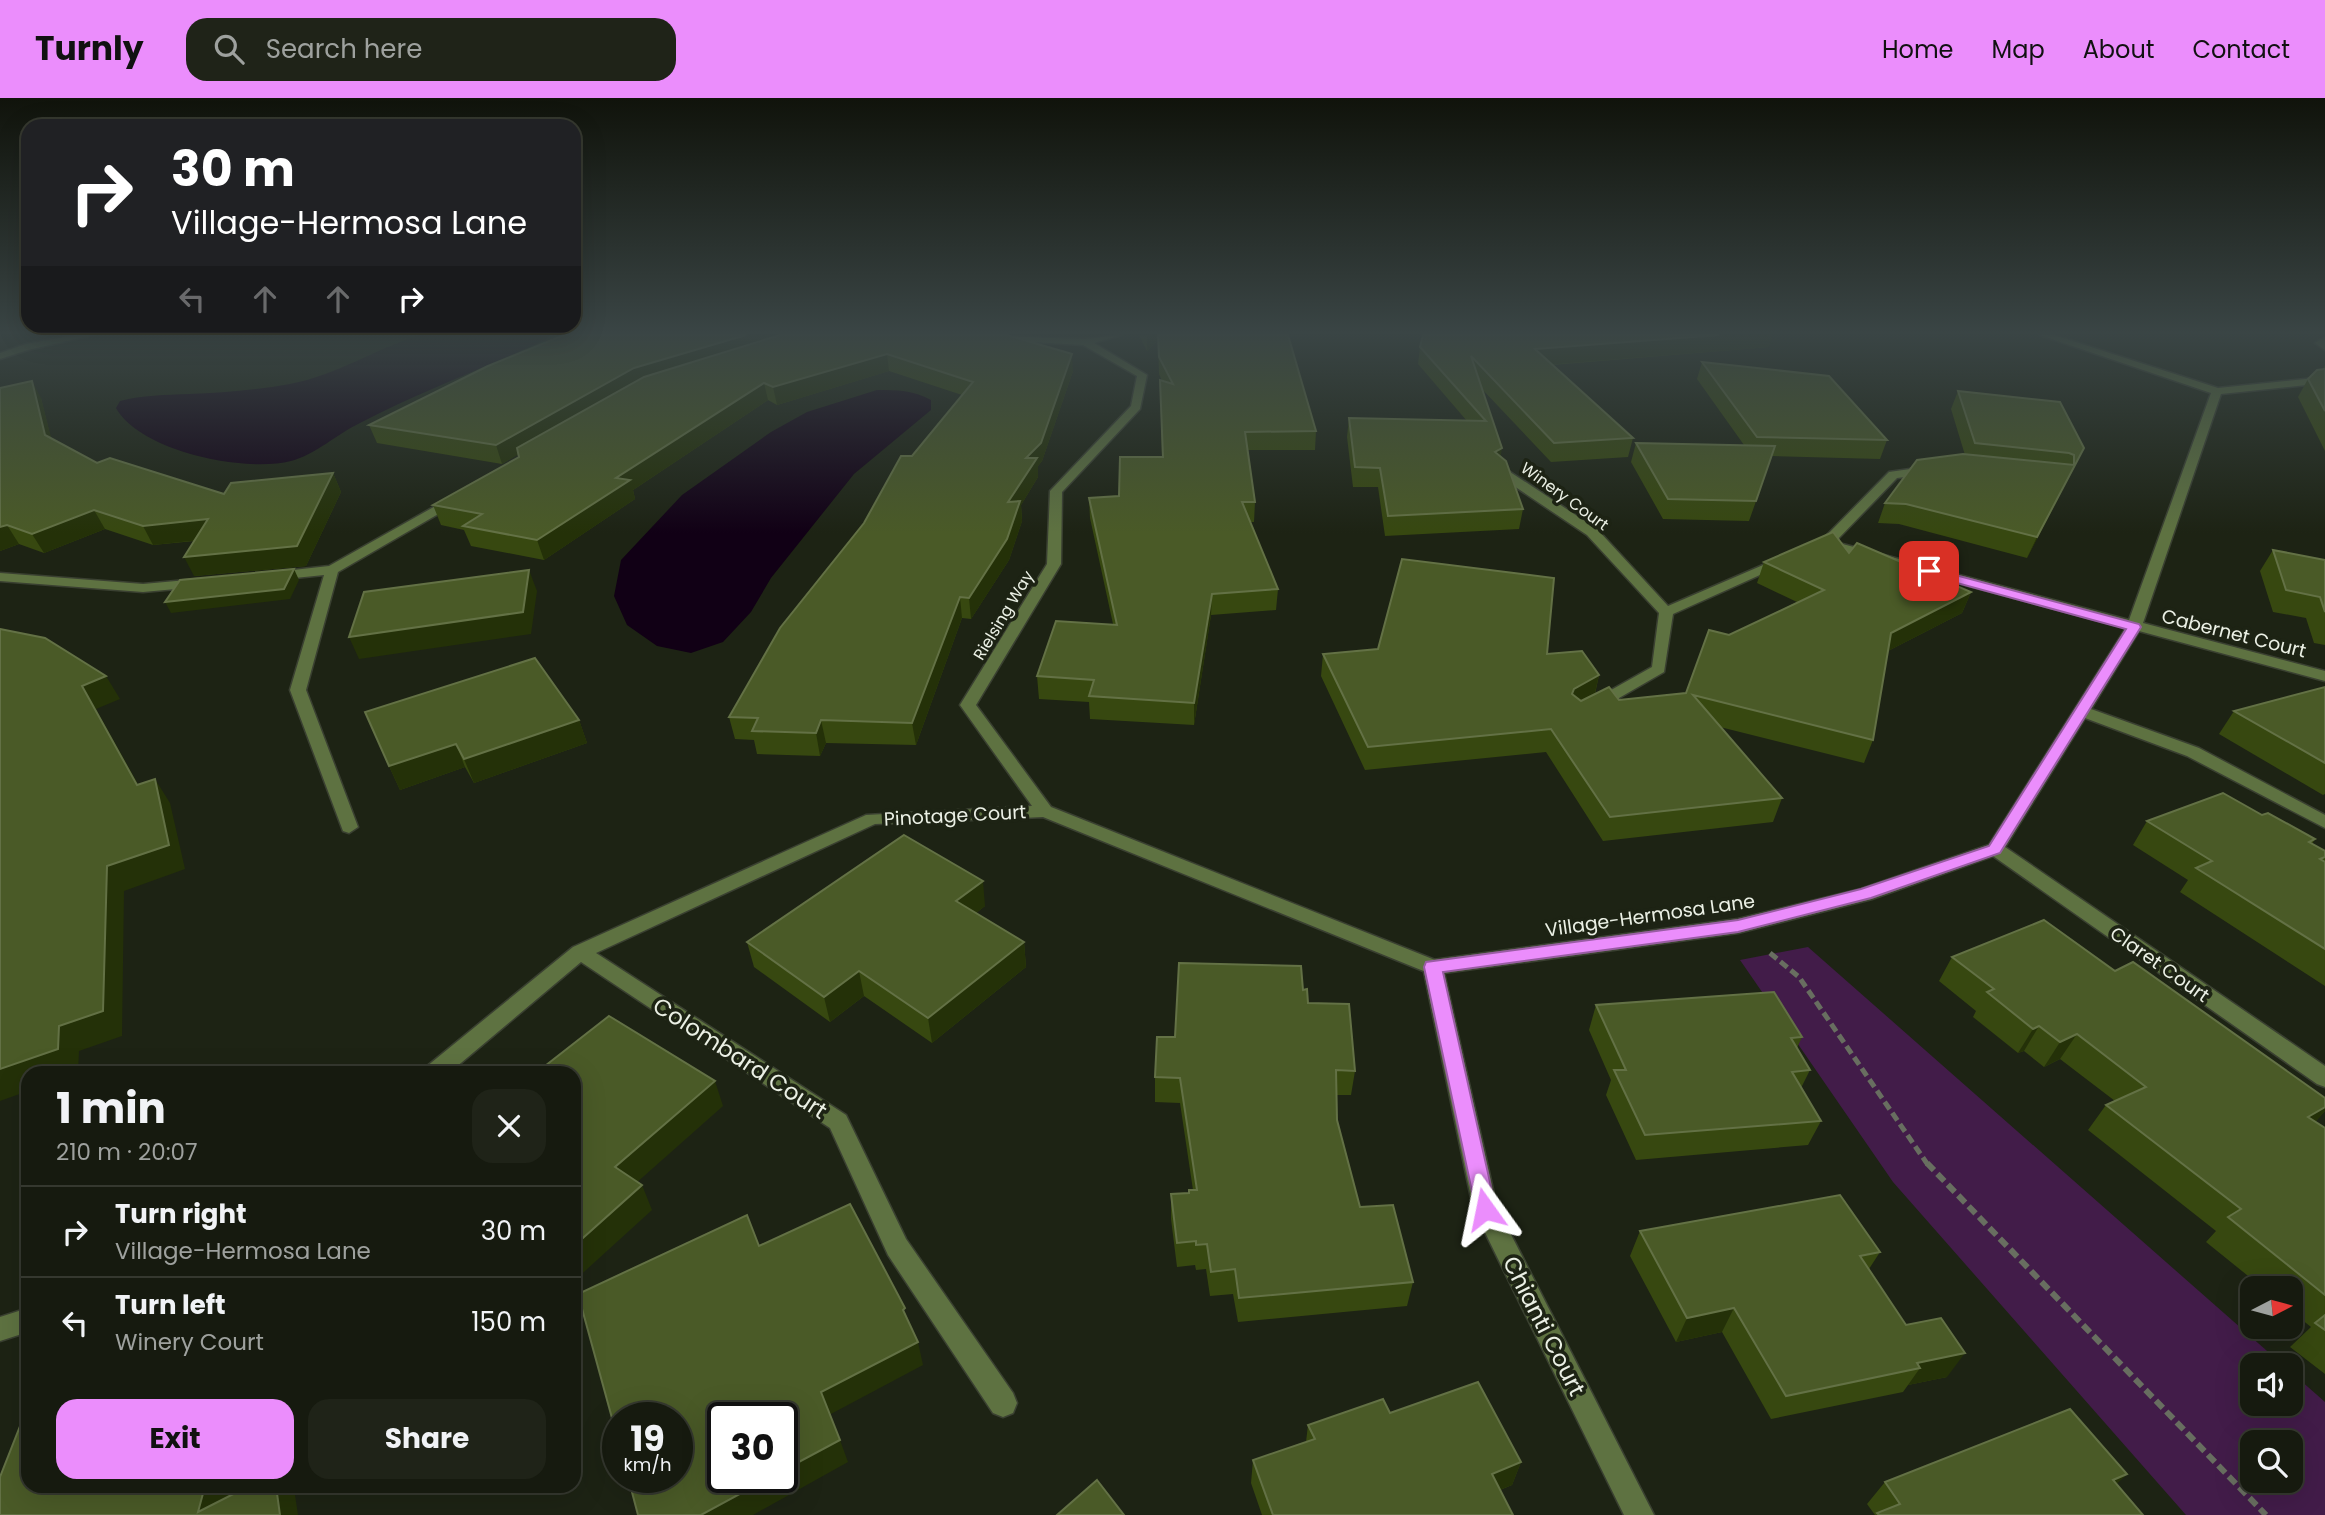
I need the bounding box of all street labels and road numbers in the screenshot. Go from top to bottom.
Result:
street label: Winery Court [1516,457,1614,536]
street label: Rielsing Way [968,566,1039,664]
street label: Cabernet Court [2159,602,2309,665]
street label: Pinotage Court [883,798,1027,833]
street label: Village-Hermosa Lane [1544,887,1757,944]
street label: Claret Court [2104,920,2215,1009]
street label: Colombard Court [647,990,833,1126]
street label: Chianti Court [1495,1251,1593,1401]

